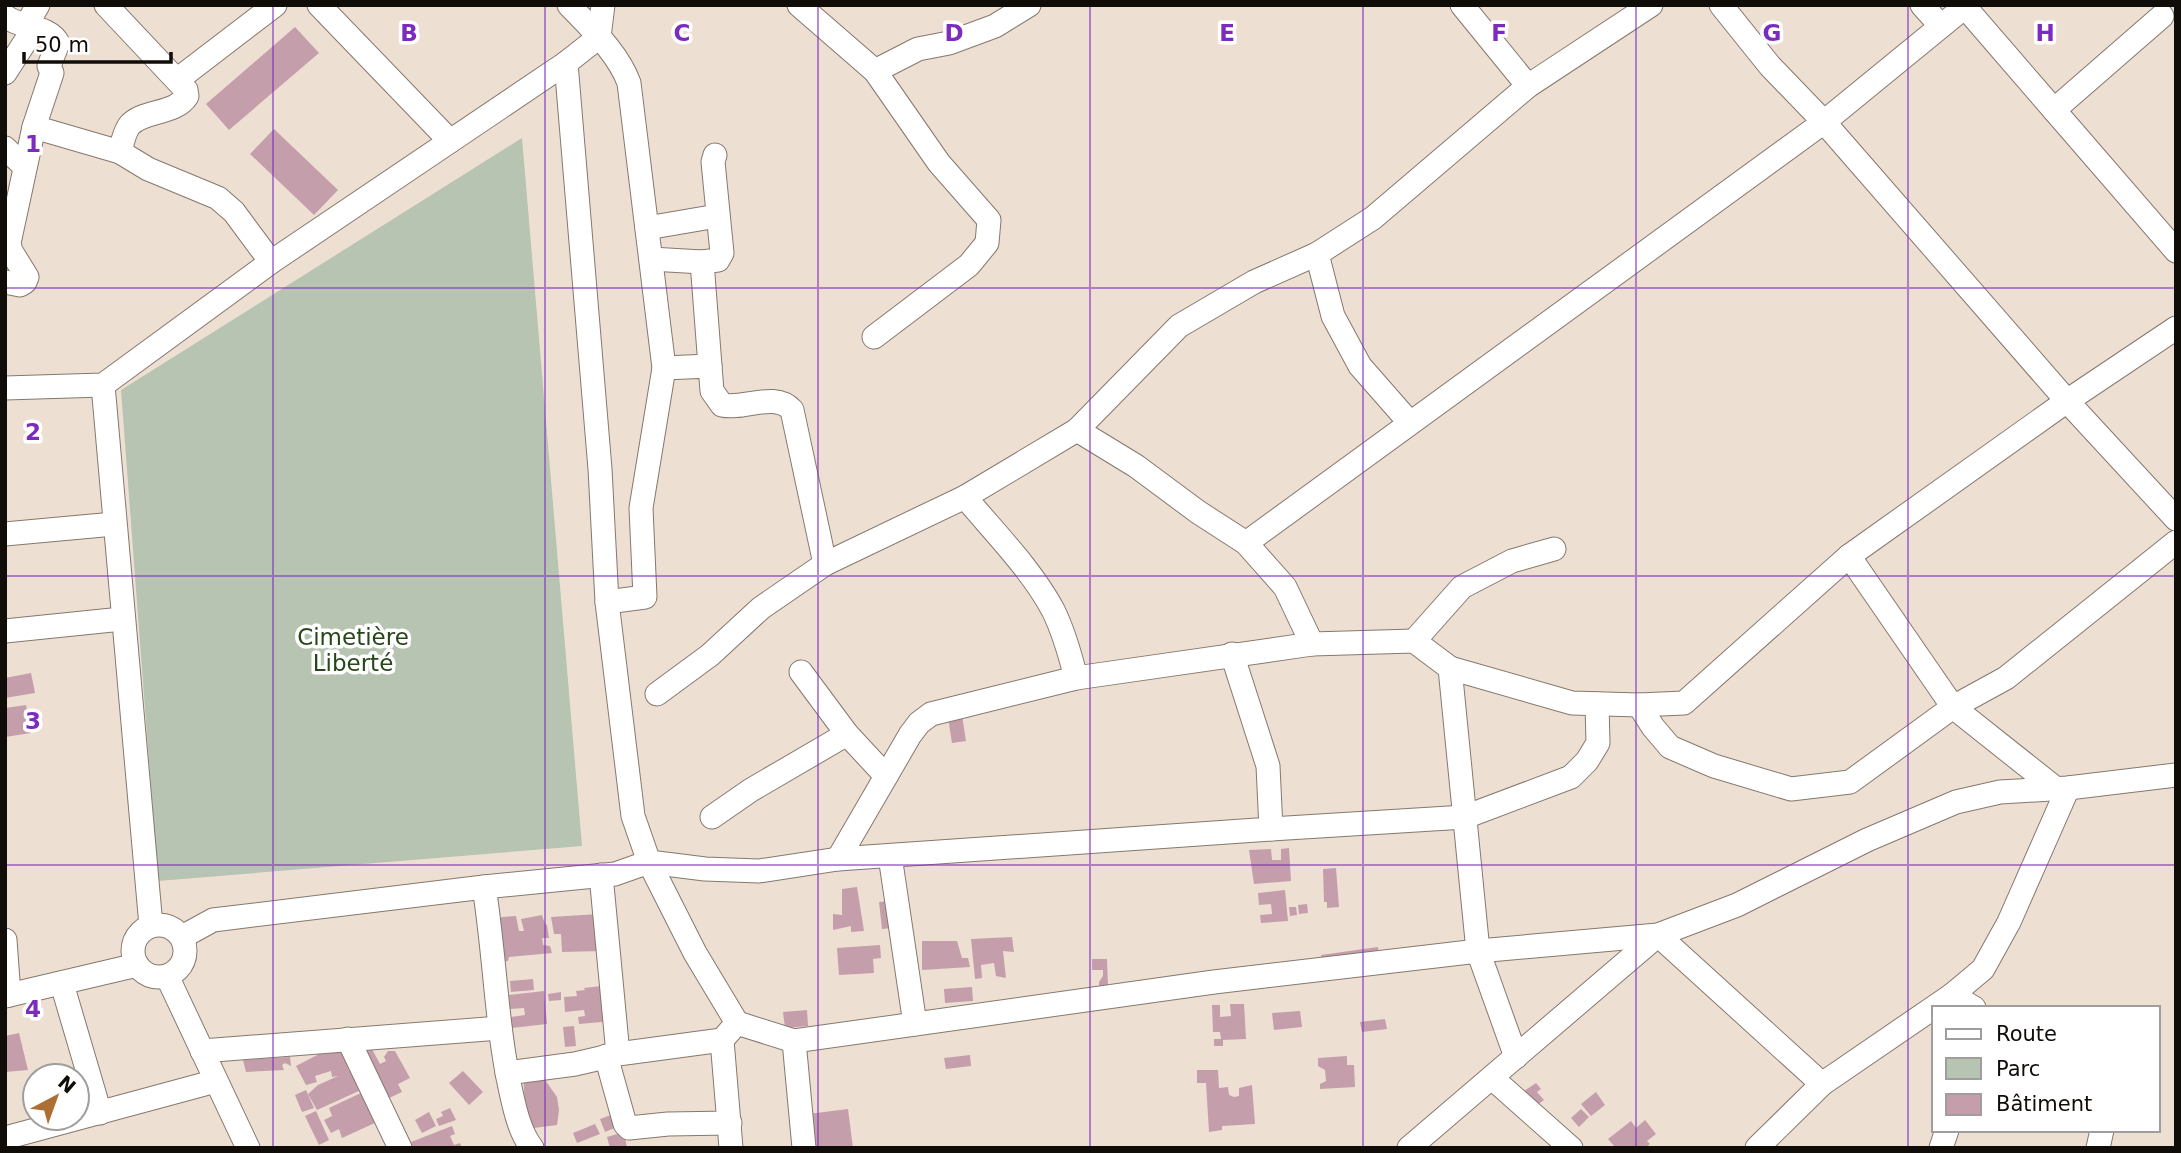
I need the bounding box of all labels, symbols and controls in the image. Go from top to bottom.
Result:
text: B [400,20,418,46]
text: C [674,20,690,46]
text: D [944,20,964,46]
text: E [1219,20,1235,46]
text: F [1491,20,1507,46]
text: G [1763,20,1781,46]
text: H [2035,20,2055,46]
scale bar [24,21,172,65]
text: 50 m [35,33,89,57]
text: 1 [25,131,41,157]
text: 2 [25,419,41,445]
park label: Cimetière Liberté [297,624,409,676]
text: 3 [25,708,41,734]
text: 4 [25,996,41,1022]
legend [1932,1006,2160,1132]
text: Route [1996,1022,2057,1046]
text: Parc [1996,1057,2040,1081]
north arrow [21,1062,91,1132]
text: N [54,1071,80,1098]
text: Bâtiment [1996,1092,2092,1116]

